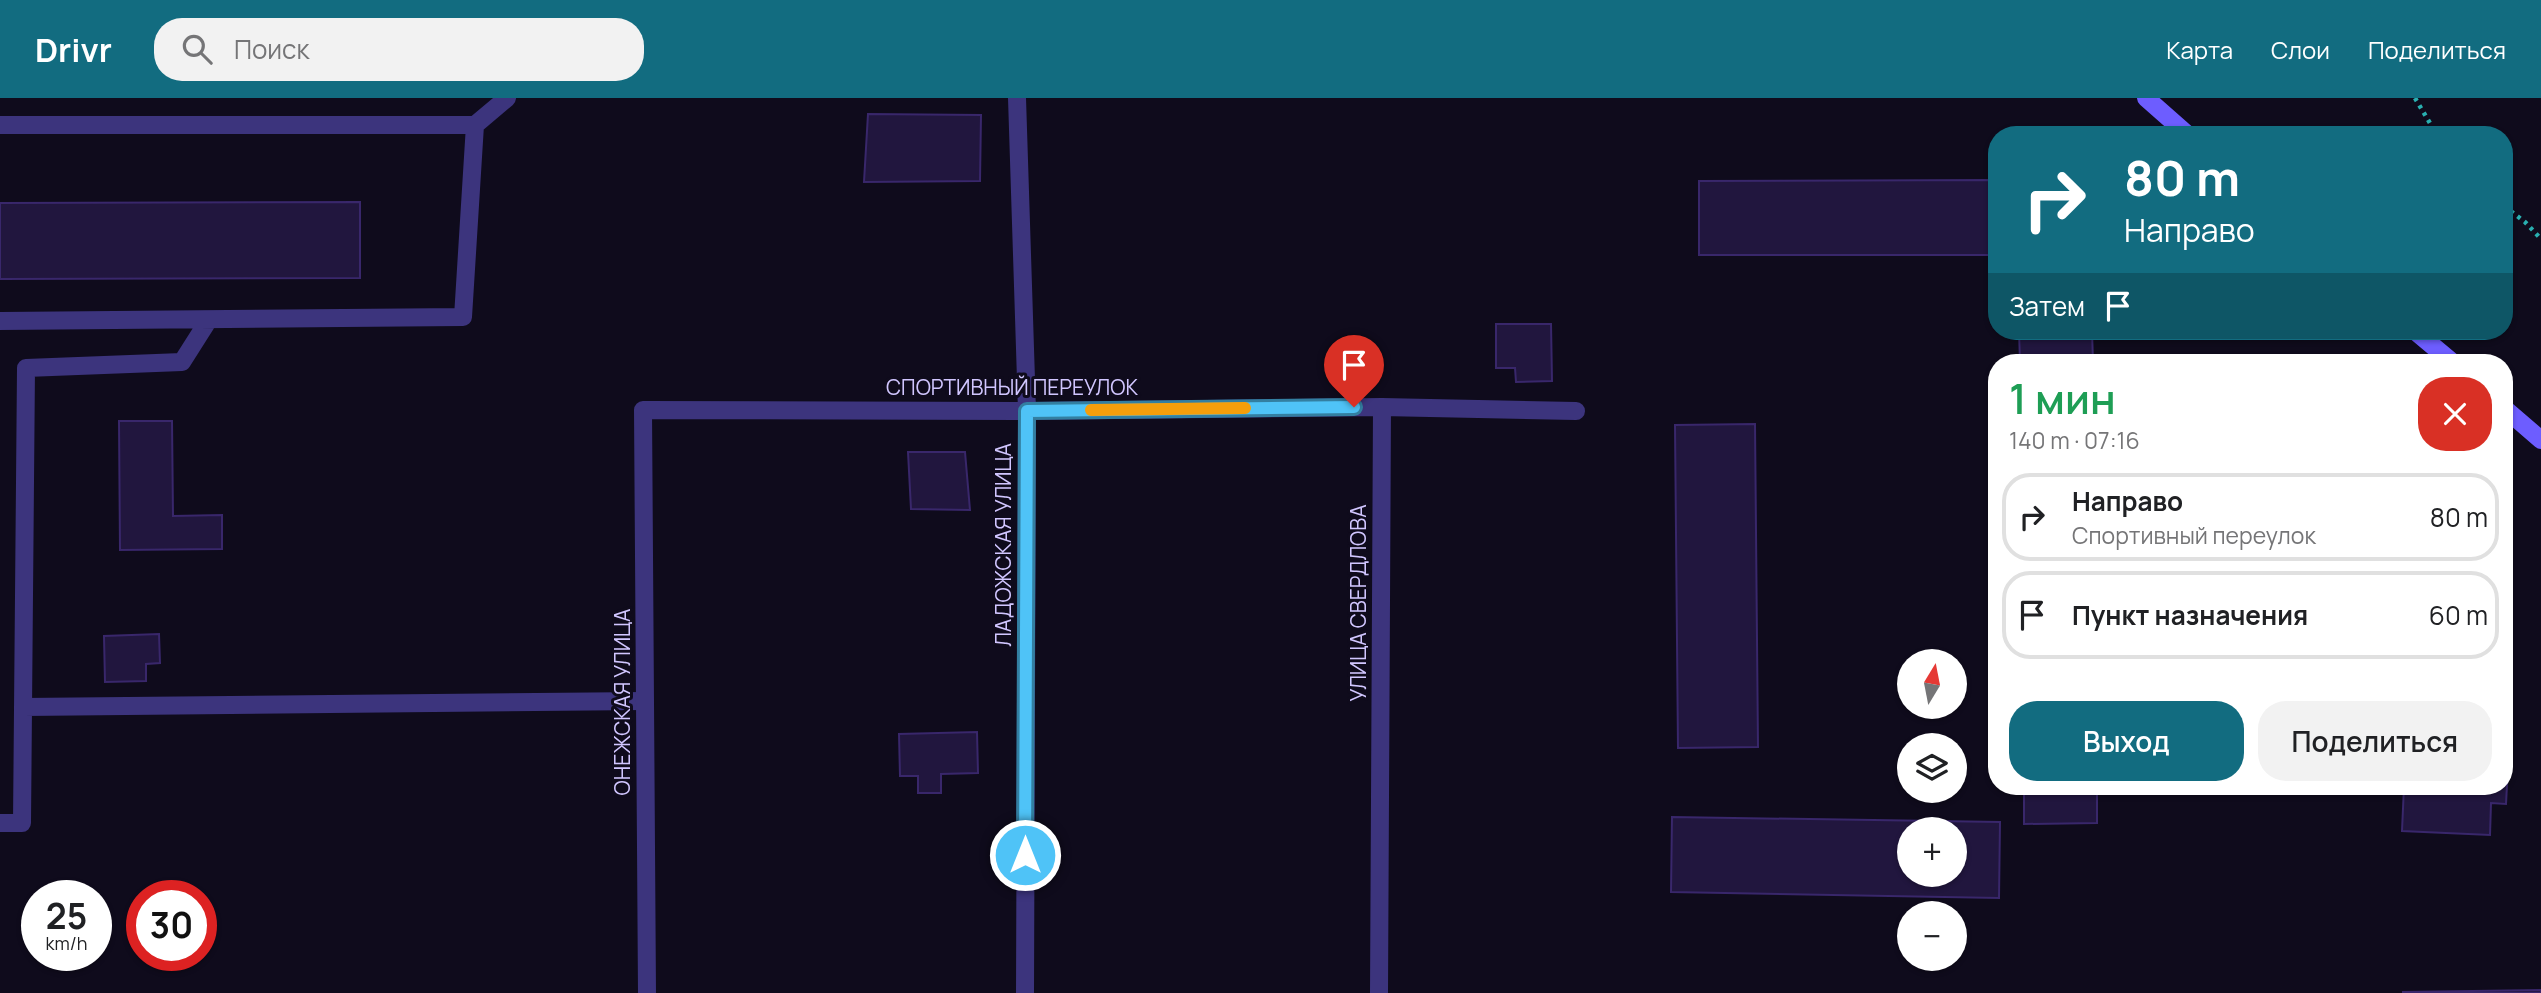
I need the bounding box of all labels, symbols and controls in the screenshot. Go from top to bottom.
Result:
search box [154,18,644,81]
text: Drivr [35,27,112,72]
icon: search [178,30,216,68]
text: Поиск [234,31,309,67]
text: Карта [2166,33,2233,66]
text: Слои [2271,33,2330,66]
text: Поделиться [2368,33,2506,66]
text: 80 m [2124,144,2240,211]
icon: right [2009,154,2100,245]
text: Направо [2124,208,2255,252]
icon: arrive [2099,287,2137,325]
text: Затем [2009,288,2085,324]
pin [1324,335,1384,407]
icon: arrive [1335,346,1373,384]
text: 1 мин [2009,369,2116,427]
street label: СПОРТИВНЫЙ ПЕРЕУЛОК [886,373,1138,401]
button: close [2418,377,2492,451]
text: 140 m · 07:16 [2009,424,2140,456]
street label: ЛАДОЖСКАЯ УЛИЦА [989,443,1017,647]
text: Направо [2072,483,2183,519]
icon: right [2013,498,2051,536]
text: 80 m [2430,499,2488,535]
street label: УЛИЦА СВЕРДЛОВА [1344,505,1372,701]
text: Спортивный переулок [2072,519,2316,551]
icon: arrive [2013,596,2051,634]
text: Пункт назначения [2072,597,2308,633]
text: 60 m [2429,597,2488,633]
street label: ОНЕЖСКАЯ УЛИЦА [608,609,636,795]
north arrow [1897,649,1967,719]
map controls [1897,649,1967,971]
button: Выход [2009,701,2244,781]
button: Поделиться [2258,701,2492,781]
button: layers [1897,733,1967,803]
button: + [1897,817,1967,887]
position arrow [988,818,1062,892]
speed limit sign: 30 [126,880,217,971]
text: 25 [46,892,87,940]
button: − [1897,901,1967,971]
text: km/h [46,931,87,955]

